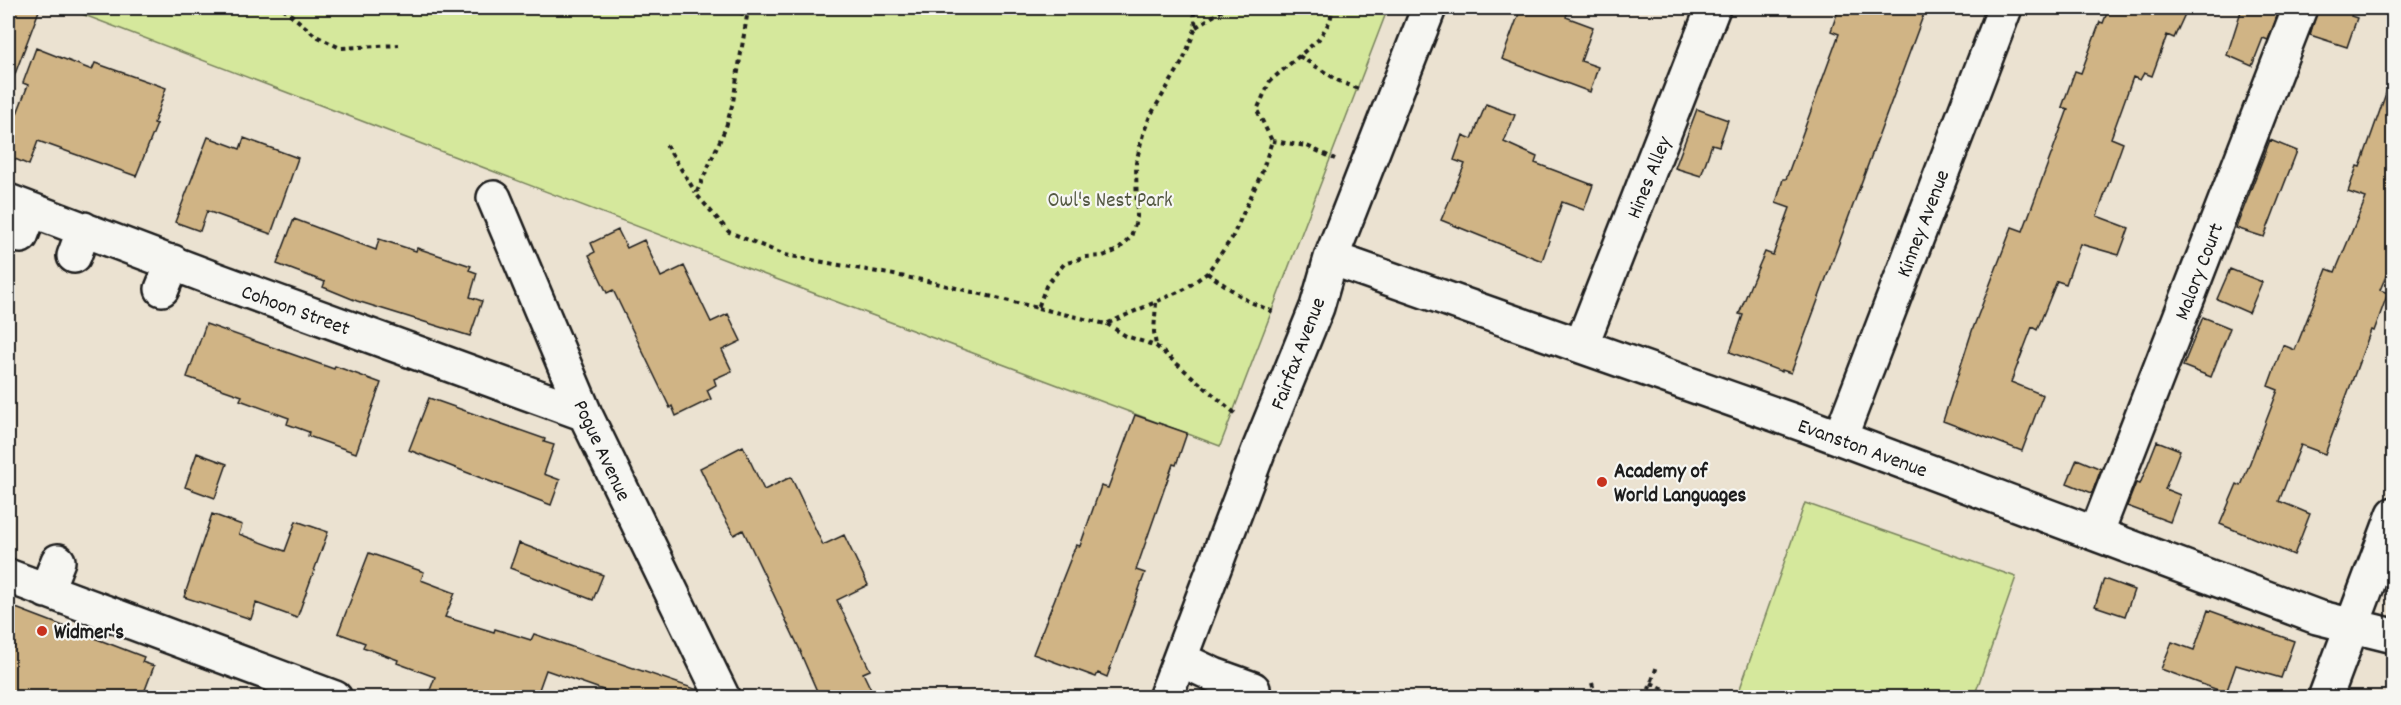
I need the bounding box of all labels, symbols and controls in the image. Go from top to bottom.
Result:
street label: Hines Alley [1621,132,1681,224]
street label: Kinney Avenue [1891,166,1959,282]
park label: Owl's Nest Park [1047,187,1173,217]
street label: Malory Court [2169,219,2233,325]
street label: Cohoon Street [236,278,354,345]
street label: Fairfax Avenue [1265,294,1335,415]
street label: Pogue Avenue [564,396,637,507]
street label: Evanston Avenue [1793,413,1931,487]
place label: Academy of World Languages [1614,458,1747,512]
marker: Academy of World Languages [1595,475,1609,489]
place label: Widmer's [54,619,124,649]
marker: Widmer's [35,624,49,638]

